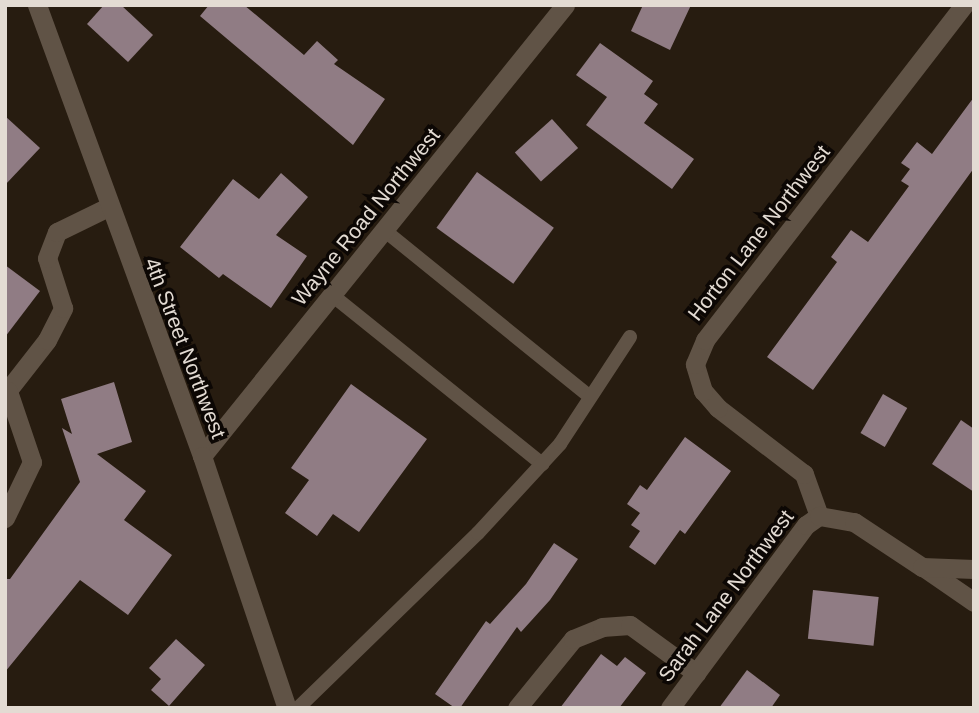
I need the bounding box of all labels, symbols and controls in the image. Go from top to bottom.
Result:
street label: Wayne Road Northwest [287,123,445,311]
street label: Horton Lane Northwest [683,140,835,326]
street label: 4th Street Northwest [139,254,231,442]
street label: Sarah Lane Northwest [653,505,799,687]

